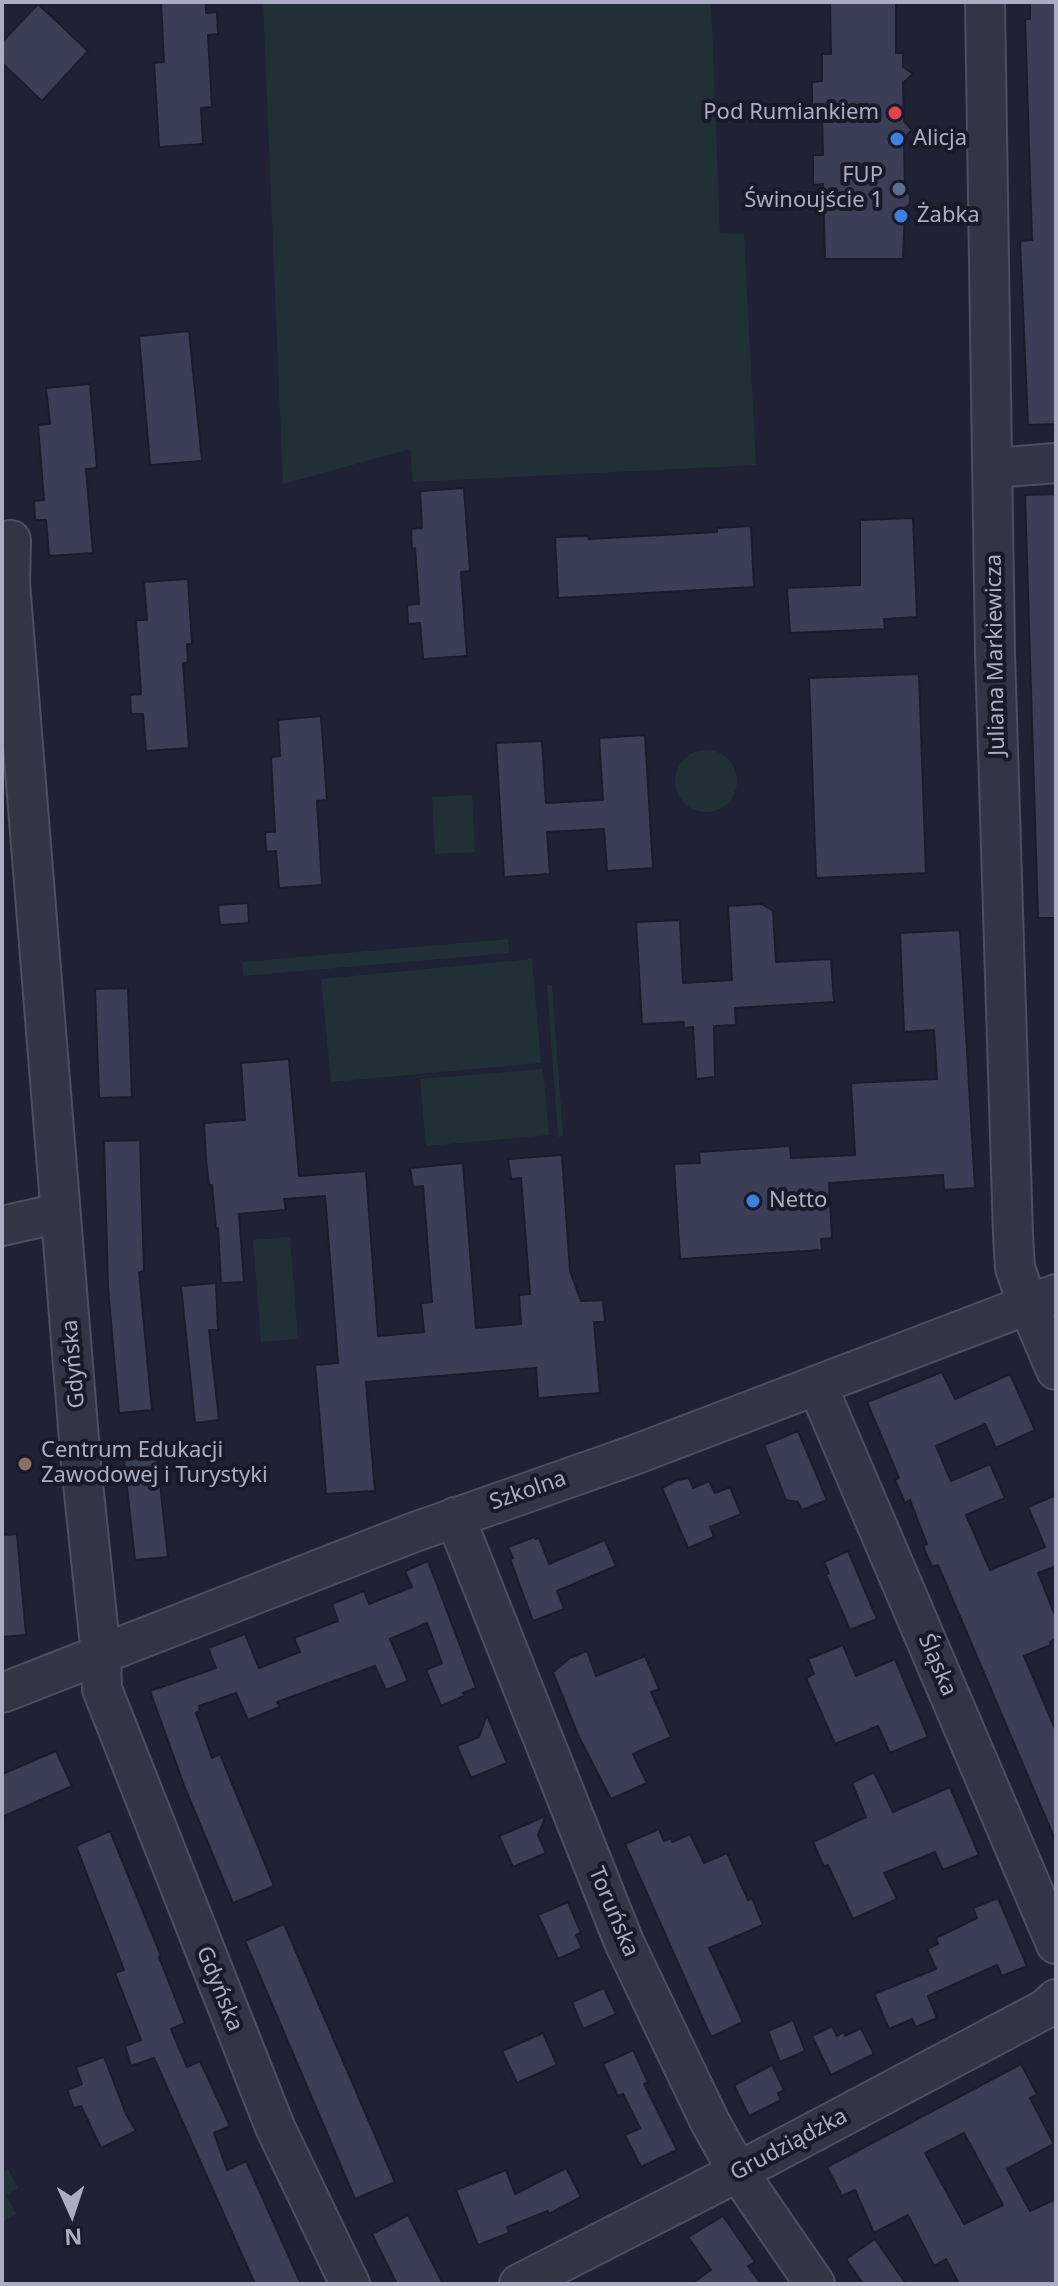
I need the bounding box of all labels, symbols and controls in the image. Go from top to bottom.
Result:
place label: Pod Rumiankiem [703,100,879,126]
marker: Pod Rumiankiem [886,104,904,122]
place label: Alicja [913,126,967,152]
marker: Alicja [888,130,906,148]
place label: FUP Świnoujście 1 [744,163,883,214]
marker: FUP Świnoujście 1 [890,180,908,198]
place label: Żabka [917,203,980,229]
marker: Żabka [892,207,910,225]
street label: Juliana Markiewicza [981,554,1011,756]
place label: Netto [769,1188,827,1214]
marker: Netto [744,1192,762,1210]
street label: Gdyńska [57,1319,91,1409]
place label: Centrum Edukacji Zawodowej i Turystyki [41,1438,268,1490]
marker: Centrum Edukacji Zawodowej i Turystyki [16,1455,34,1473]
street label: Szkolna [486,1466,570,1516]
street label: Śląska [912,1630,962,1700]
street label: Toruńska [582,1863,644,1961]
street label: Gdyńska [190,1943,248,2035]
street label: Grudziądzka [726,2103,852,2187]
north arrow [32,2174,112,2254]
text: N [64,2223,83,2253]

